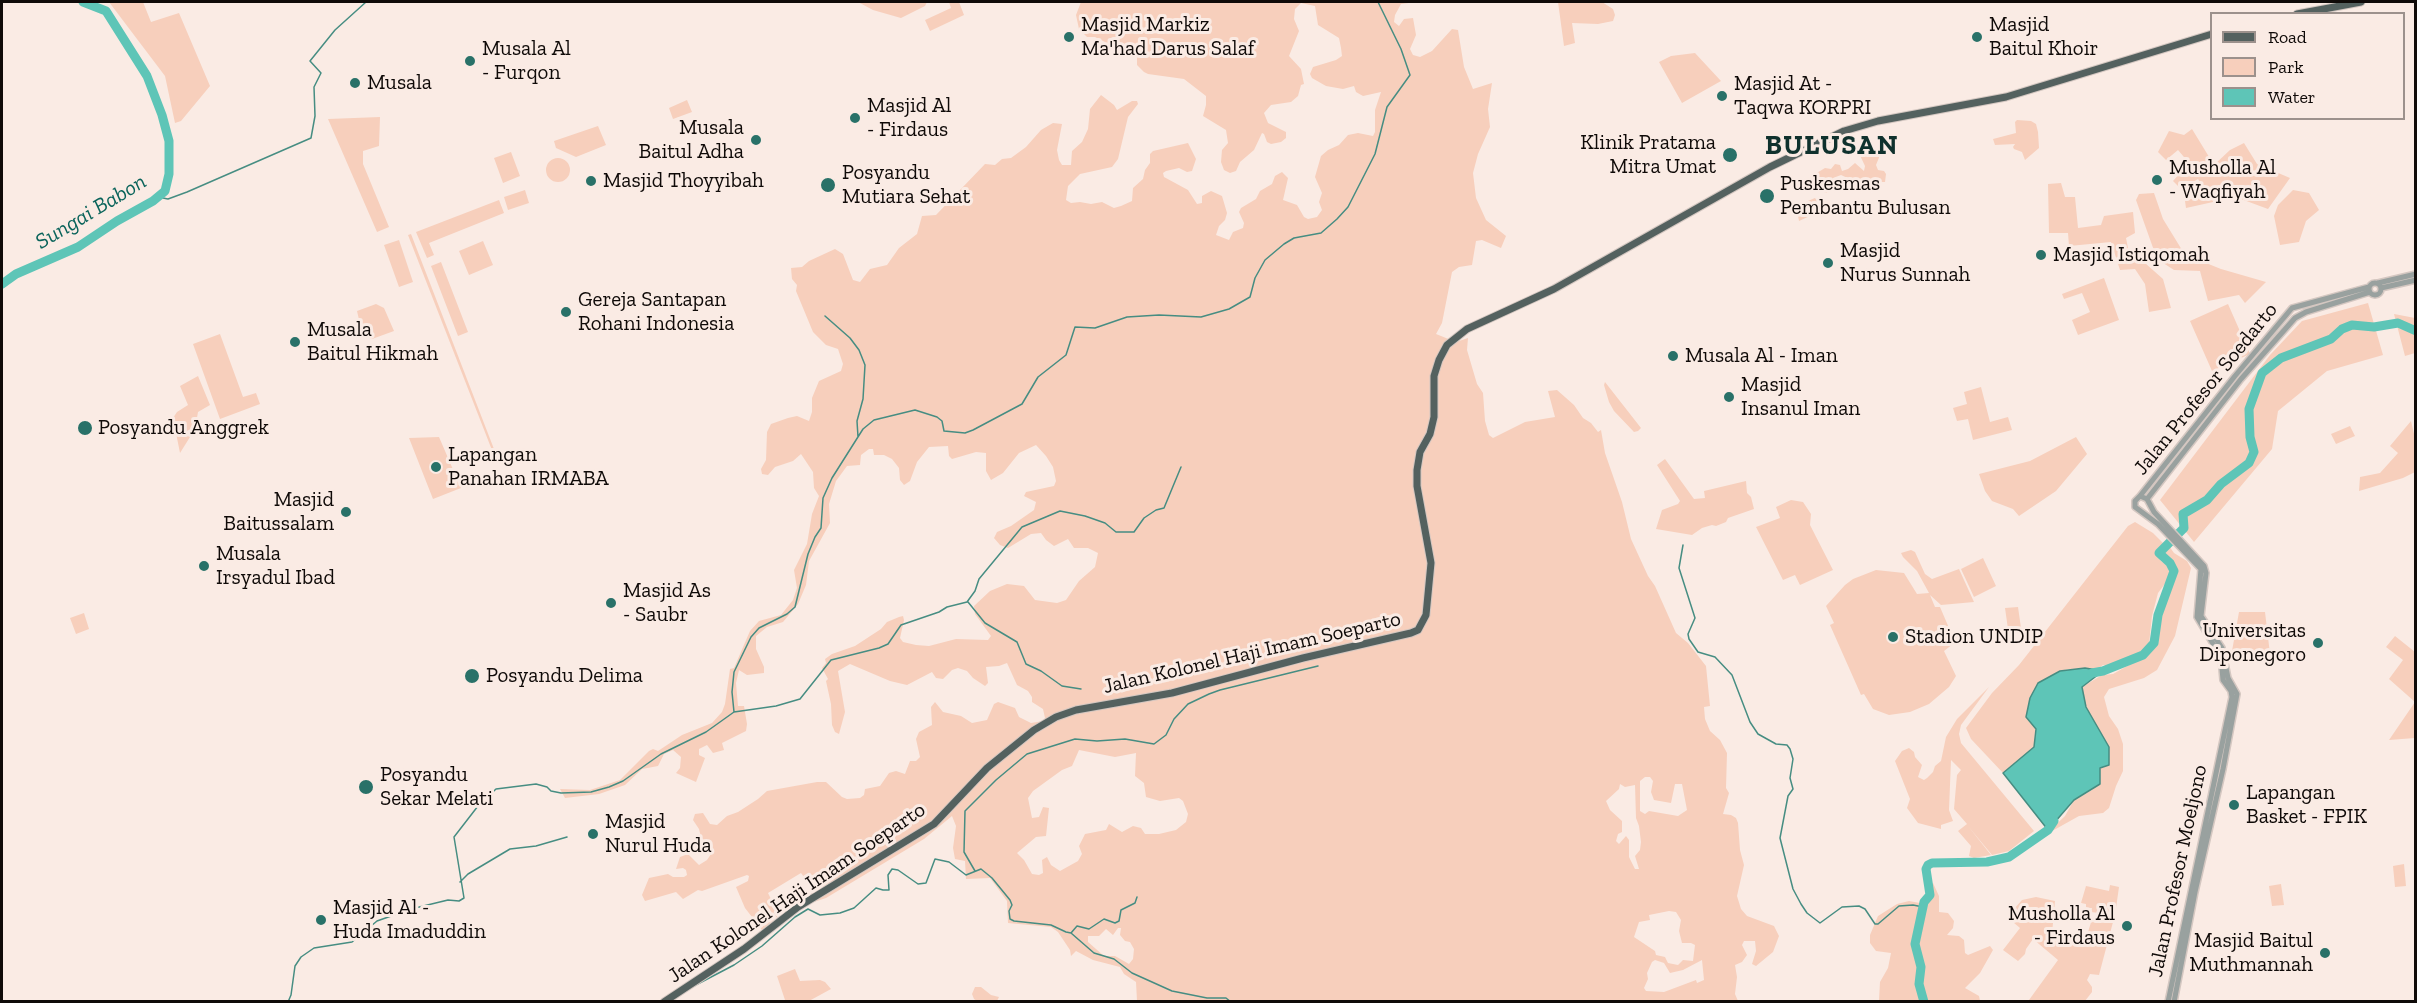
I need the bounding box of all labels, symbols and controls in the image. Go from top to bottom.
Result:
place label: Masjid Markiz Ma'had Darus Salaf [1081,12,1255,62]
place label: Masjid Baitul Khoir [1989,12,2098,62]
legend [2210,12,2405,120]
text: Road [2268,26,2307,48]
marker: Masjid Markiz Ma'had Darus Salaf [1062,30,1076,44]
marker: Masjid Baitul Khoir [1970,30,1984,44]
place label: Musala Al - Furqon [482,36,571,86]
marker: Musala Al - Furqon [463,54,477,68]
text: Park [2268,56,2304,78]
place label: Musala [367,70,432,96]
place label: Masjid At - Taqwa KORPRI [1734,71,1871,121]
marker: Musala [348,76,362,90]
text: Water [2268,86,2315,108]
marker: Masjid At - Taqwa KORPRI [1715,89,1729,103]
place label: Masjid Al - Firdaus [867,93,951,143]
marker: Masjid Al - Firdaus [848,111,862,125]
place label: Musala Baitul Adha [639,115,744,165]
place label: Klinik Pratama Mitra Umat [1580,130,1716,180]
district label: BULUSAN [1765,130,1899,162]
marker: Musala Baitul Adha [749,133,763,147]
marker: Klinik Pratama Mitra Umat [1721,146,1739,164]
place label: Musholla Al - Waqfiyah [2169,155,2276,205]
place label: Posyandu Mutiara Sehat [842,160,970,210]
place label: Masjid Thoyyibah [603,168,764,194]
water label: Sungai Babon [31,169,151,255]
place label: Puskesmas Pembantu Bulusan [1780,171,1951,221]
marker: Musholla Al - Waqfiyah [2150,173,2164,187]
marker: Masjid Thoyyibah [584,174,598,188]
marker: Posyandu Mutiara Sehat [819,176,837,194]
marker: Puskesmas Pembantu Bulusan [1758,187,1776,205]
place label: Masjid Nurus Sunnah [1840,238,1970,288]
place label: Masjid Istiqomah [2053,242,2210,268]
marker: Masjid Istiqomah [2034,248,2048,262]
marker: Masjid Nurus Sunnah [1821,256,1835,270]
place label: Gereja Santapan Rohani Indonesia [578,287,734,337]
street label: Jalan Profesor Soedarto [2129,298,2283,480]
marker: Gereja Santapan Rohani Indonesia [559,305,573,319]
place label: Musala Baitul Hikmah [307,317,438,367]
marker: Musala Baitul Hikmah [288,335,302,349]
place label: Musala Al - Iman [1685,343,1838,369]
marker: Musala Al - Iman [1666,349,1680,363]
place label: Masjid Insanul Iman [1741,372,1860,422]
marker: Masjid Insanul Iman [1722,390,1736,404]
place label: Posyandu Anggrek [98,415,269,441]
marker: Posyandu Anggrek [76,419,94,437]
place label: Lapangan Panahan IRMABA [448,442,609,492]
marker: Lapangan Panahan IRMABA [429,460,443,474]
place label: Masjid Baitussalam [223,487,334,537]
marker: Masjid Baitussalam [339,505,353,519]
place label: Musala Irsyadul Ibad [216,541,335,591]
marker: Musala Irsyadul Ibad [197,559,211,573]
place label: Masjid As - Saubr [623,578,711,628]
marker: Masjid As - Saubr [604,596,618,610]
street label: Jalan Kolonel Haji Imam Soeparto [1101,606,1403,700]
place label: Universitas Diponegoro [2199,618,2306,668]
place label: Stadion UNDIP [1905,624,2043,650]
marker: Stadion UNDIP [1886,630,1900,644]
marker: Universitas Diponegoro [2311,636,2325,650]
place label: Posyandu Delima [486,663,643,689]
marker: Posyandu Delima [463,667,481,685]
place label: Posyandu Sekar Melati [380,762,493,812]
street label: Jalan Profesor Moeljono [2143,763,2213,979]
marker: Posyandu Sekar Melati [357,778,375,796]
place label: Lapangan Basket - FPIK [2246,780,2367,830]
street label: Jalan Kolonel Haji Imam Soeparto [664,797,930,989]
marker: Lapangan Basket - FPIK [2227,798,2241,812]
place label: Masjid Nurul Huda [605,809,712,859]
marker: Masjid Nurul Huda [586,827,600,841]
place label: Masjid Al - Huda Imaduddin [333,895,486,945]
place label: Musholla Al - Firdaus [2008,901,2115,951]
marker: Masjid Al - Huda Imaduddin [314,913,328,927]
marker: Musholla Al - Firdaus [2120,919,2134,933]
place label: Masjid Baitul Muthmannah [2189,928,2313,978]
marker: Masjid Baitul Muthmannah [2318,946,2332,960]

